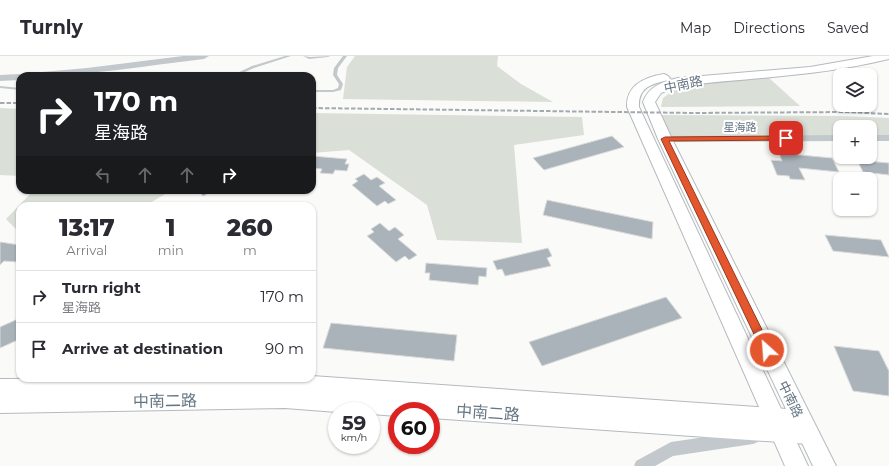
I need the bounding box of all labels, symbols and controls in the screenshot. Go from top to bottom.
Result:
text: Turnly [20,16,83,39]
text: Map [680,19,711,37]
text: Directions [733,19,805,37]
text: Saved [827,19,869,37]
map controls [833,68,877,216]
button: layers [833,68,877,112]
street label: 中南路 [662,72,704,96]
text: 170 m [94,84,178,118]
icon: right [28,88,80,140]
street label: 星海路 [724,120,757,134]
button: + [833,120,877,164]
pin [769,121,803,155]
text: 星海路 [94,122,148,144]
icon: arrive [775,127,797,149]
icon: left [92,164,114,186]
icon: ahead [134,164,156,186]
icon: ahead [176,164,198,186]
icon: right [218,164,240,186]
button: − [833,172,877,216]
text: 13:17 [59,213,115,242]
text: 1 [166,213,176,242]
text: 260 [227,213,273,242]
text: Arrival [66,242,107,258]
text: min [158,242,184,258]
text: m [243,242,257,258]
text: Turn right [62,278,141,297]
icon: right [28,286,50,308]
text: 170 m [260,287,304,306]
text: 星海路 [62,299,101,315]
position arrow [746,329,788,371]
icon: arrive [28,338,50,360]
text: Arrive at destination [62,339,223,358]
text: 90 m [265,339,304,358]
street label: 中南路 [775,378,807,420]
street label: 中南二路 [133,391,197,411]
street label: 中南二路 [455,401,521,425]
speed limit sign: 60 [388,402,440,454]
text: 59 [342,411,366,435]
text: km/h [341,431,367,444]

